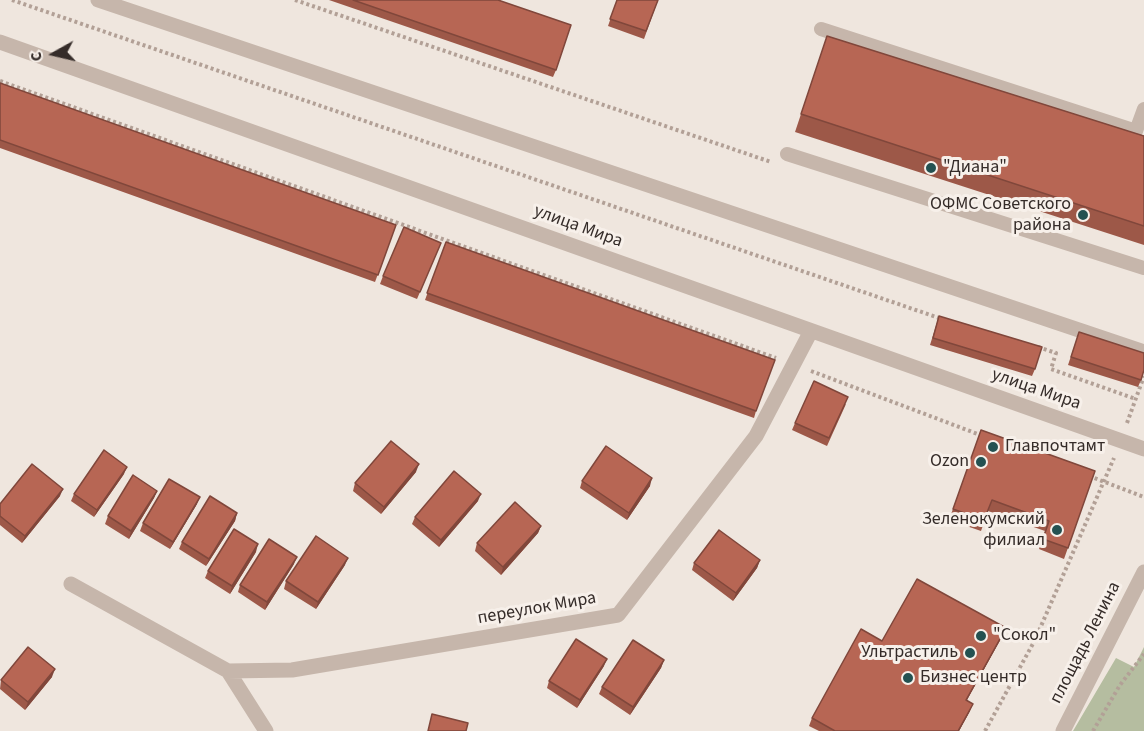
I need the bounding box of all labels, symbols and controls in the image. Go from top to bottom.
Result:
north arrow [24,24,84,84]
text: С [25,50,48,63]
place label: "Диана" [943,157,1007,179]
marker: "Диана" [924,161,938,175]
place label: OФМС Советского района [930,194,1071,236]
street label: улица Мира [531,201,625,253]
marker: OФМС Советского района [1076,208,1090,222]
street label: улица Мира [989,365,1083,415]
place label: Главпочтамт [1005,436,1105,458]
marker: Главпочтамт [986,440,1000,454]
place label: Ozon [930,451,969,473]
marker: Ozon [974,455,988,469]
place label: Зеленокумский филиал [922,509,1045,552]
marker: Зеленокумский филиал [1050,523,1064,537]
street label: площадь Ленина [1046,578,1126,708]
street label: переулок Мира [476,588,598,630]
place label: "Сокол" [993,625,1056,647]
marker: "Сокол" [974,629,988,643]
place label: Ультрастиль [861,642,958,664]
marker: Ультрастиль [963,646,977,660]
place label: Бизнес центр [920,667,1027,689]
marker: Бизнес центр [901,671,915,685]

